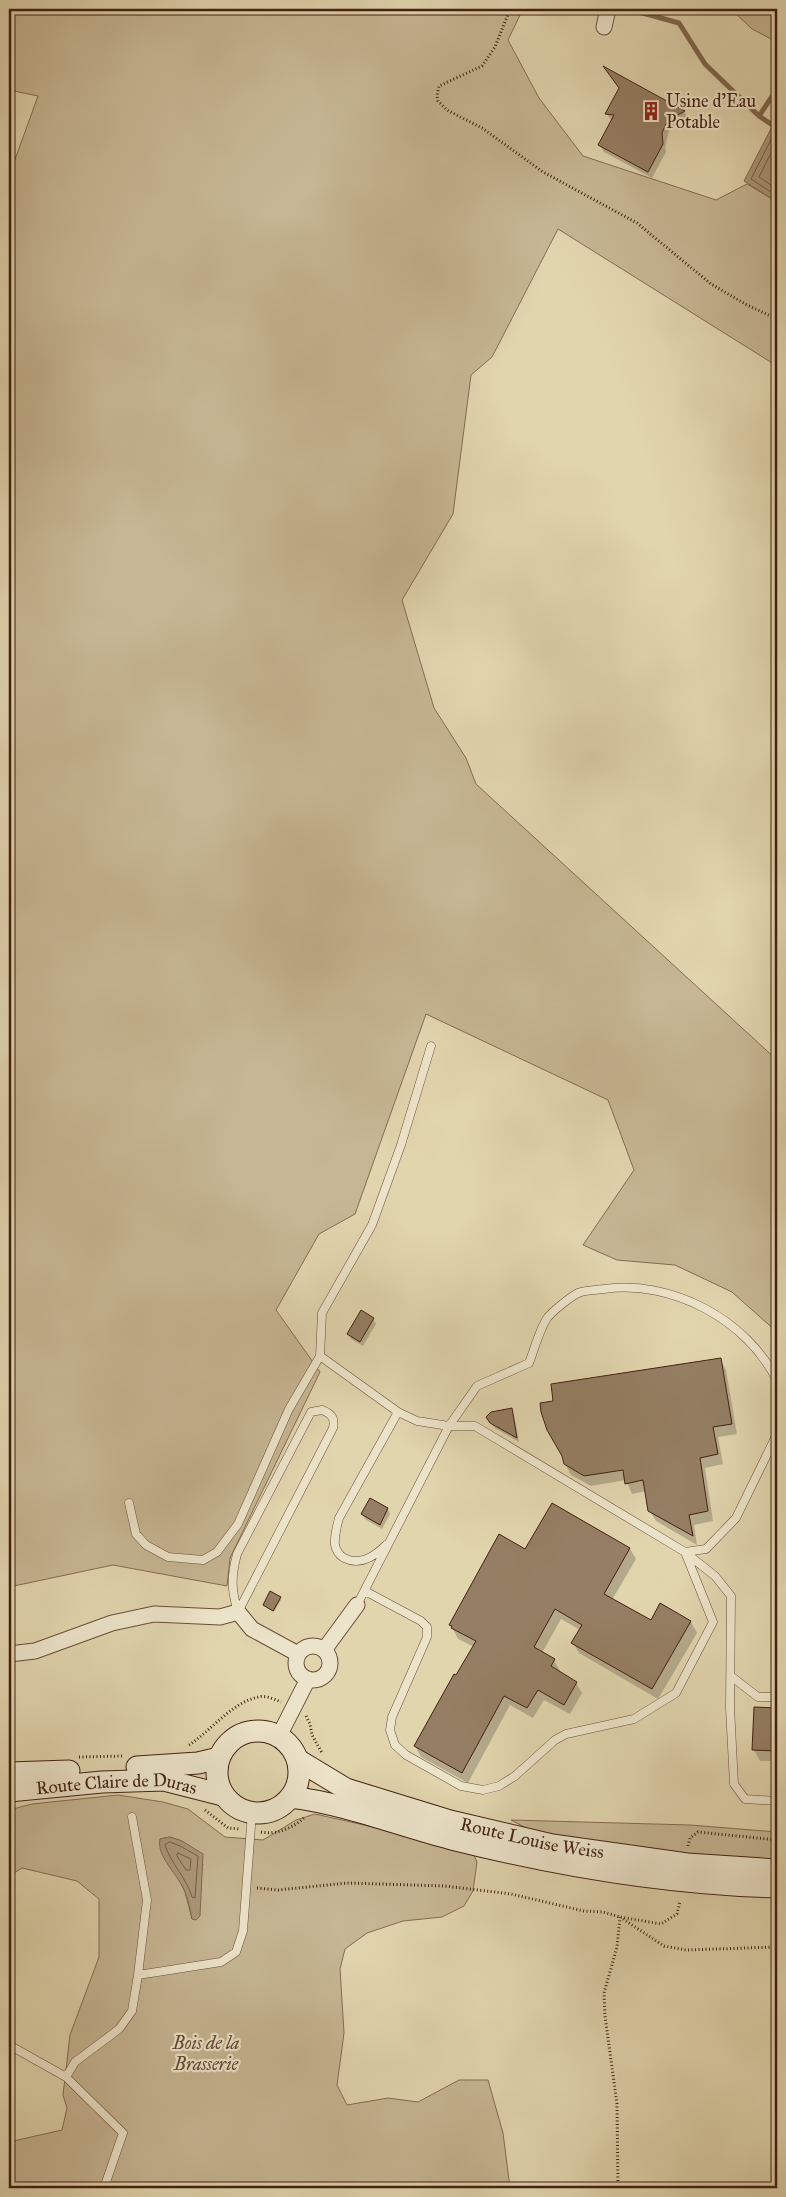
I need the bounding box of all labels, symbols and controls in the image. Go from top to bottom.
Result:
place label: Usine d'Eau Potable [666,90,756,133]
building icon: Usine d'Eau Potable [640,100,662,122]
street label: Route Claire de Duras [35,1769,199,1799]
street label: Route Louise Weiss [458,1813,605,1863]
park label: Bois de la Brasserie [172,2032,240,2075]

